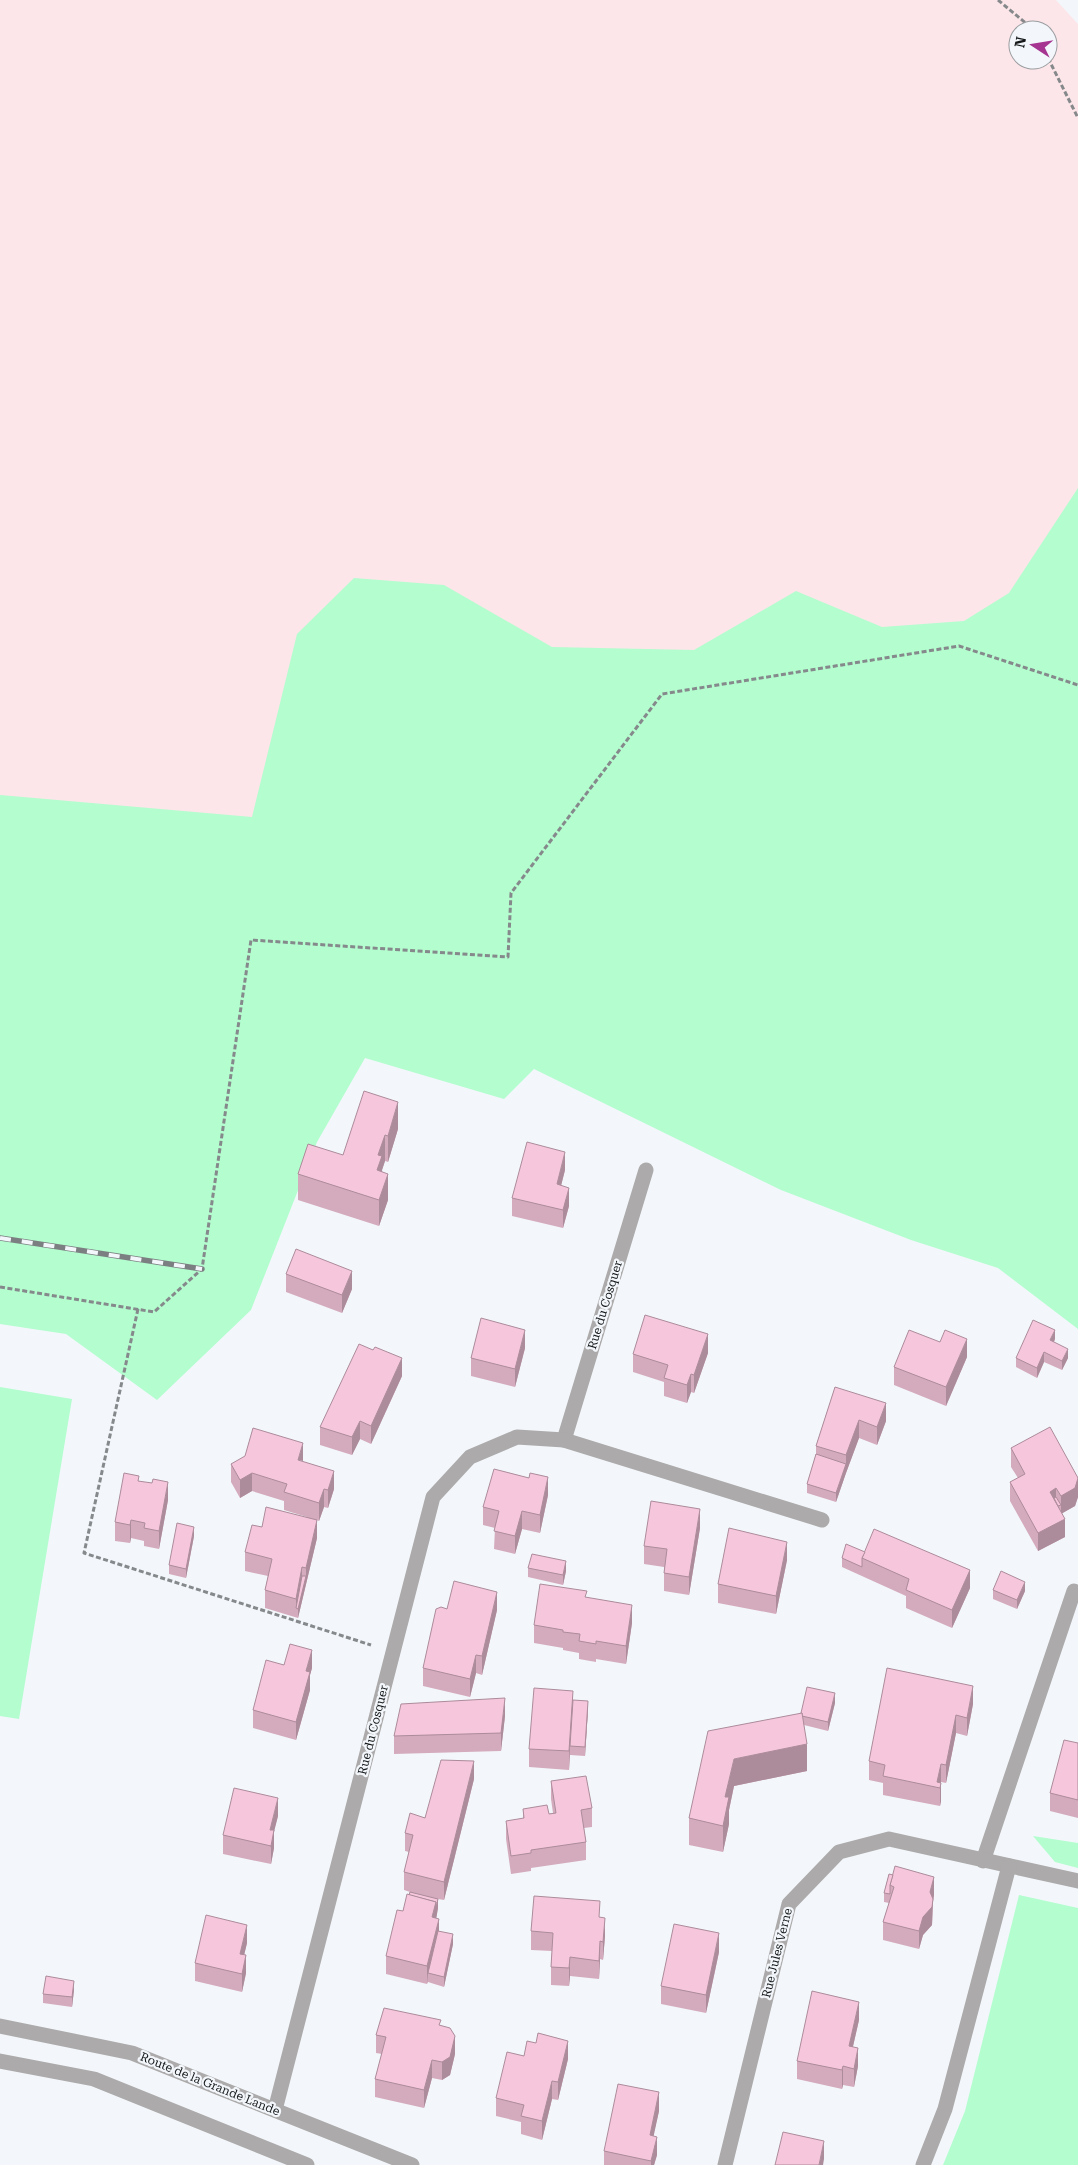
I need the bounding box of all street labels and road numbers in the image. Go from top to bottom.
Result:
street label: Rue du Cosquer [585,1259,625,1351]
street label: Rue du Cosquer [355,1684,391,1776]
street label: Rue Jules Verne [759,1906,795,1999]
street label: Route de la Grande Lande [138,2050,282,2119]

